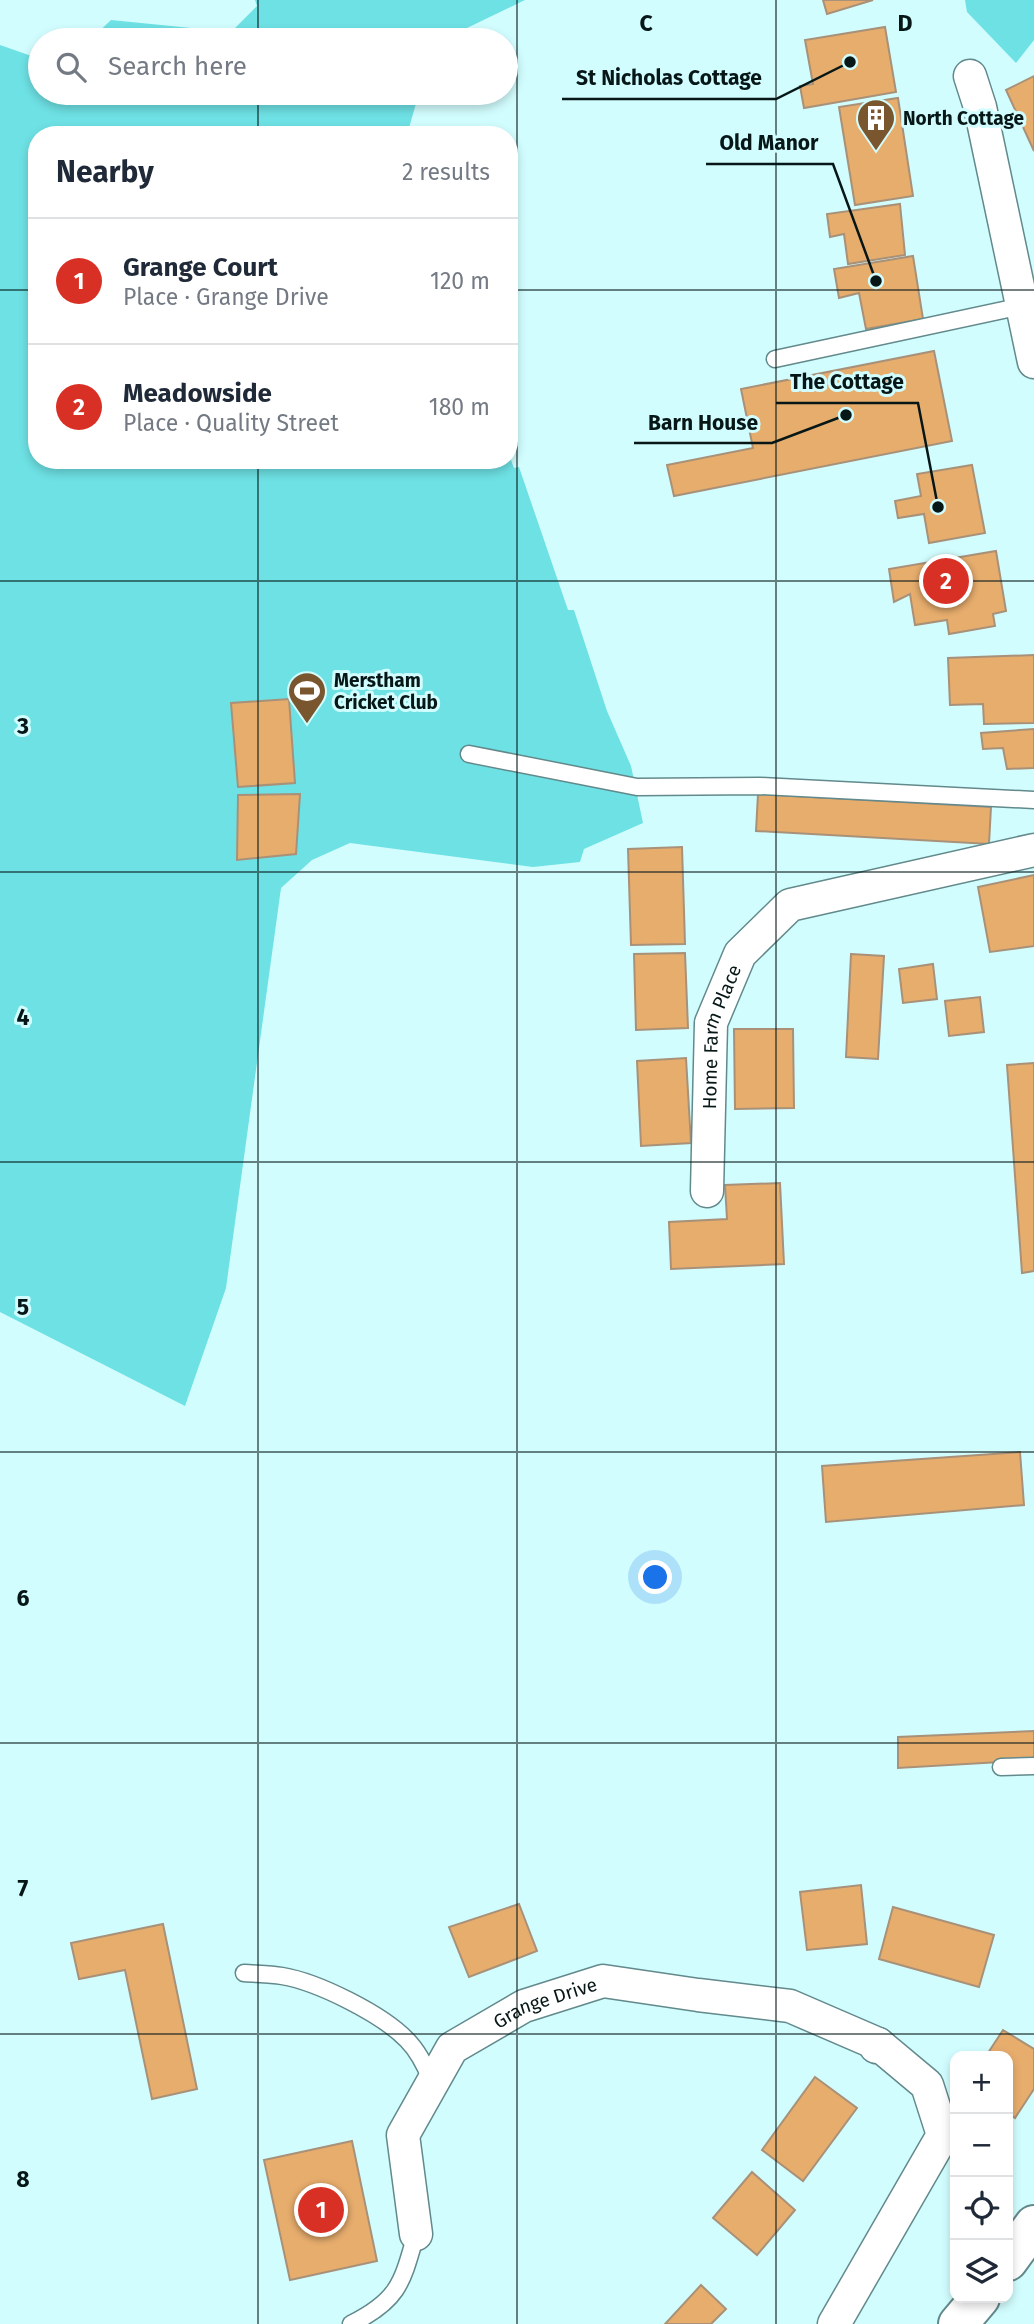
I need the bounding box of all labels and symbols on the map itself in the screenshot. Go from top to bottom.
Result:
text: C [639,9,653,37]
text: D [898,9,913,37]
callout: St Nicholas Cottage [562,57,776,99]
text: St Nicholas Cottage [576,65,762,91]
building icon: North Cottage [855,97,897,152]
place label: North Cottage [903,107,1024,130]
callout: Old Manor [706,122,833,164]
text: Old Manor [719,130,819,156]
callout: The Cottage [776,361,918,403]
text: The Cottage [790,369,904,395]
callout: Barn House [634,401,772,443]
text: Barn House [648,410,758,436]
pin: 2 [923,555,969,607]
place label: Merstham Cricket Club [334,669,438,714]
sports icon: Merstham Cricket Club [286,670,328,725]
text: 3 [16,712,29,740]
street label: Home Farm Place [698,961,746,1110]
text: 4 [17,1003,30,1031]
text: 5 [17,1293,29,1321]
your location [638,1560,672,1594]
text: 6 [17,1584,30,1612]
text: 7 [18,1874,29,1902]
street label: Grange Drive [489,1973,600,2033]
text: 8 [16,2165,30,2193]
pin: 1 [298,2184,344,2236]

